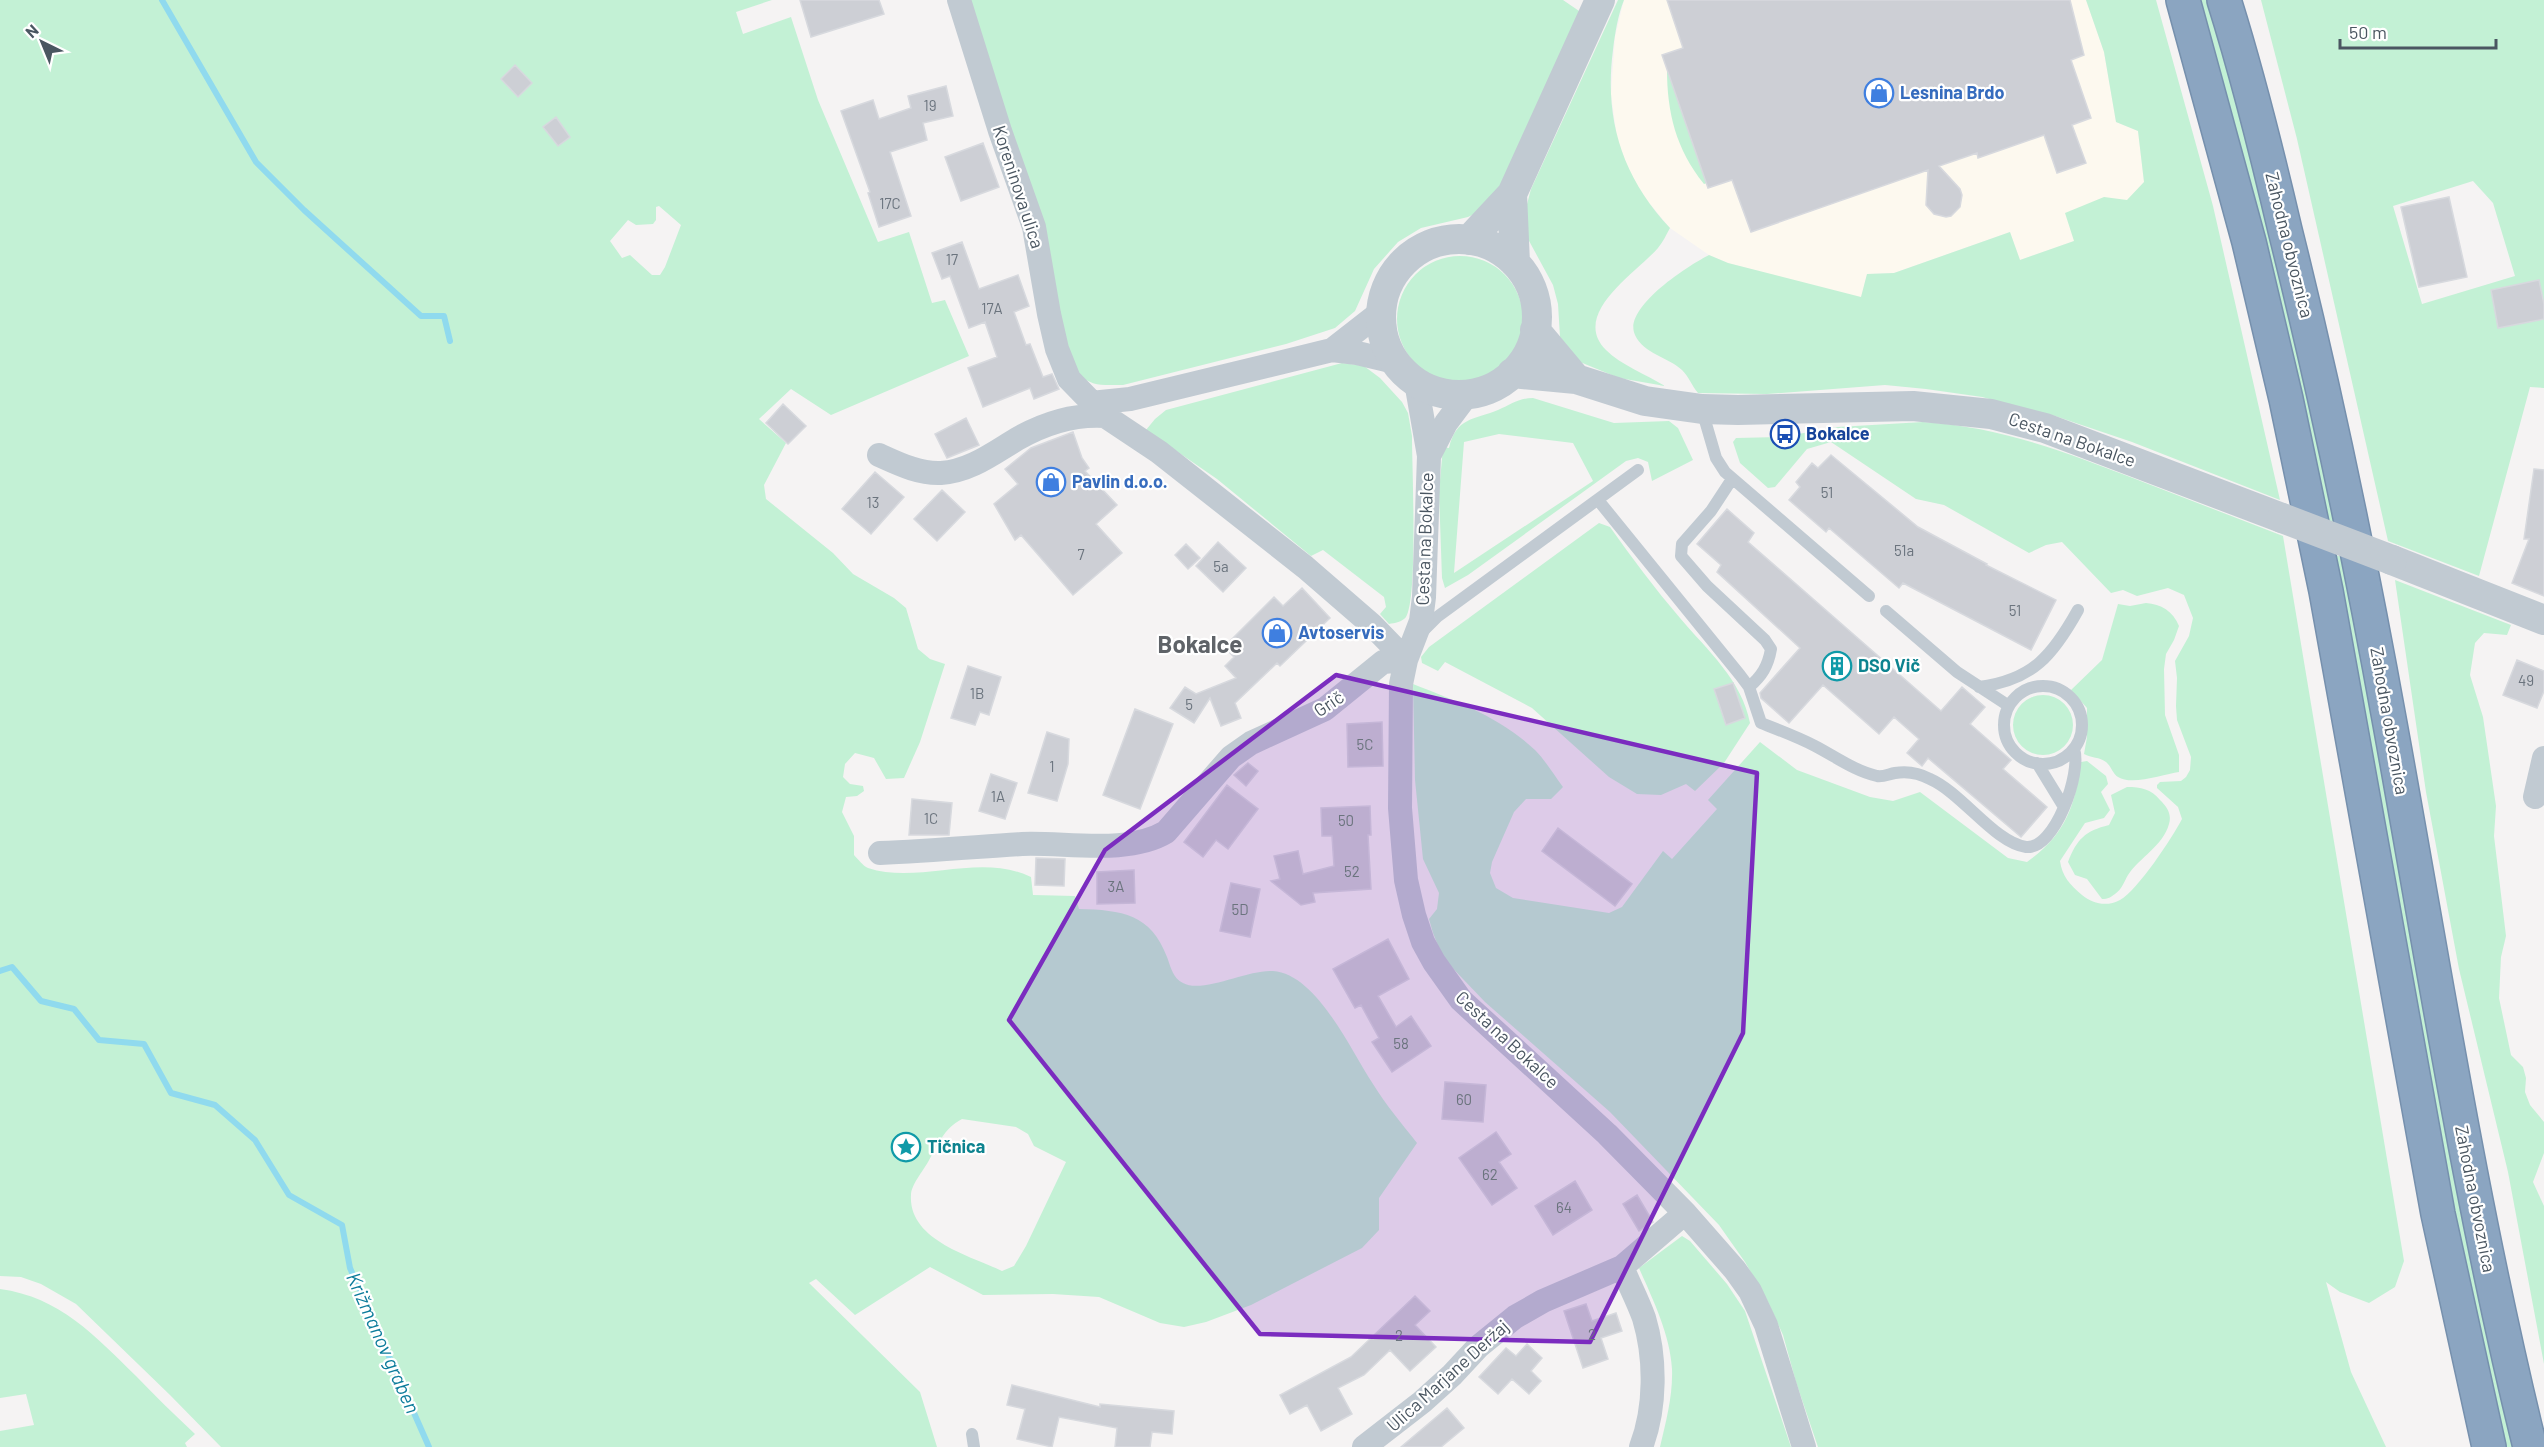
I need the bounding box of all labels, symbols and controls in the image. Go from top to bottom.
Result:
north arrow [12,12,72,72]
scale bar [2340,12,2496,50]
text: N [21,20,42,41]
text: 50 m [2349,21,2387,43]
shop icon: Lesnina Brdo [1863,77,1895,109]
place label: Lesnina Brdo [1900,81,2004,103]
house number: 19 [923,96,937,114]
street label: Koreninova ulica [989,122,1049,251]
street label: Zahodna obvoznica [2261,170,2319,320]
house number: 17C [879,194,901,212]
house number: 17 [946,250,958,268]
house number: 17A [981,299,1003,317]
street label: Cesta na Bokalce [2006,407,2139,471]
bus stop icon: Bokalce [1769,418,1801,450]
place label: Bokalce [1806,422,1870,444]
shop icon: Pavlin d.o.o. [1035,466,1067,498]
place label: Pavlin d.o.o. [1072,470,1168,492]
street label: Cesta na Bokalce [1411,472,1437,606]
house number: 51 [1821,483,1833,501]
house number: 13 [867,493,879,511]
house number: 51a [1894,541,1914,559]
house number: 7 [1077,545,1085,563]
house number: 5a [1213,557,1229,575]
house number: 51 [2009,601,2021,619]
shop icon: Avtoservis [1261,617,1293,649]
place label: Avtoservis [1298,621,1384,643]
district label: Bokalce [1158,629,1242,658]
street label: Zahodna obvoznica [2366,645,2414,796]
building icon: DSO Vič [1821,650,1853,682]
place label: DSO Vič [1858,654,1920,676]
house number: 49 [2518,671,2534,689]
house number: 1B [970,684,984,702]
street label: Grič [1309,685,1348,721]
house number: 5 [1185,695,1193,713]
house number: 5C [1357,735,1373,753]
house number: 1 [1049,757,1055,775]
house number: 1A [991,787,1005,805]
house number: 1C [924,809,938,827]
house number: 50 [1338,811,1354,829]
house number: 52 [1344,862,1360,880]
house number: 3A [1108,877,1124,895]
house number: 5D [1232,900,1248,918]
street label: Cesta na Bokalce [1452,986,1564,1093]
house number: 58 [1393,1034,1409,1052]
house number: 60 [1456,1090,1472,1108]
street label: Zahodna obvoznica [2451,1123,2501,1274]
place icon: Tičnica [890,1131,922,1163]
place label: Tičnica [927,1135,985,1157]
house number: 62 [1482,1165,1498,1183]
house number: 64 [1556,1198,1572,1216]
water label: Križmanov graben [342,1268,426,1417]
street label: Ulica Marjane Deržaj [1382,1315,1513,1436]
house number: 2 [1588,1325,1596,1343]
house number: 2 [1395,1326,1403,1344]

